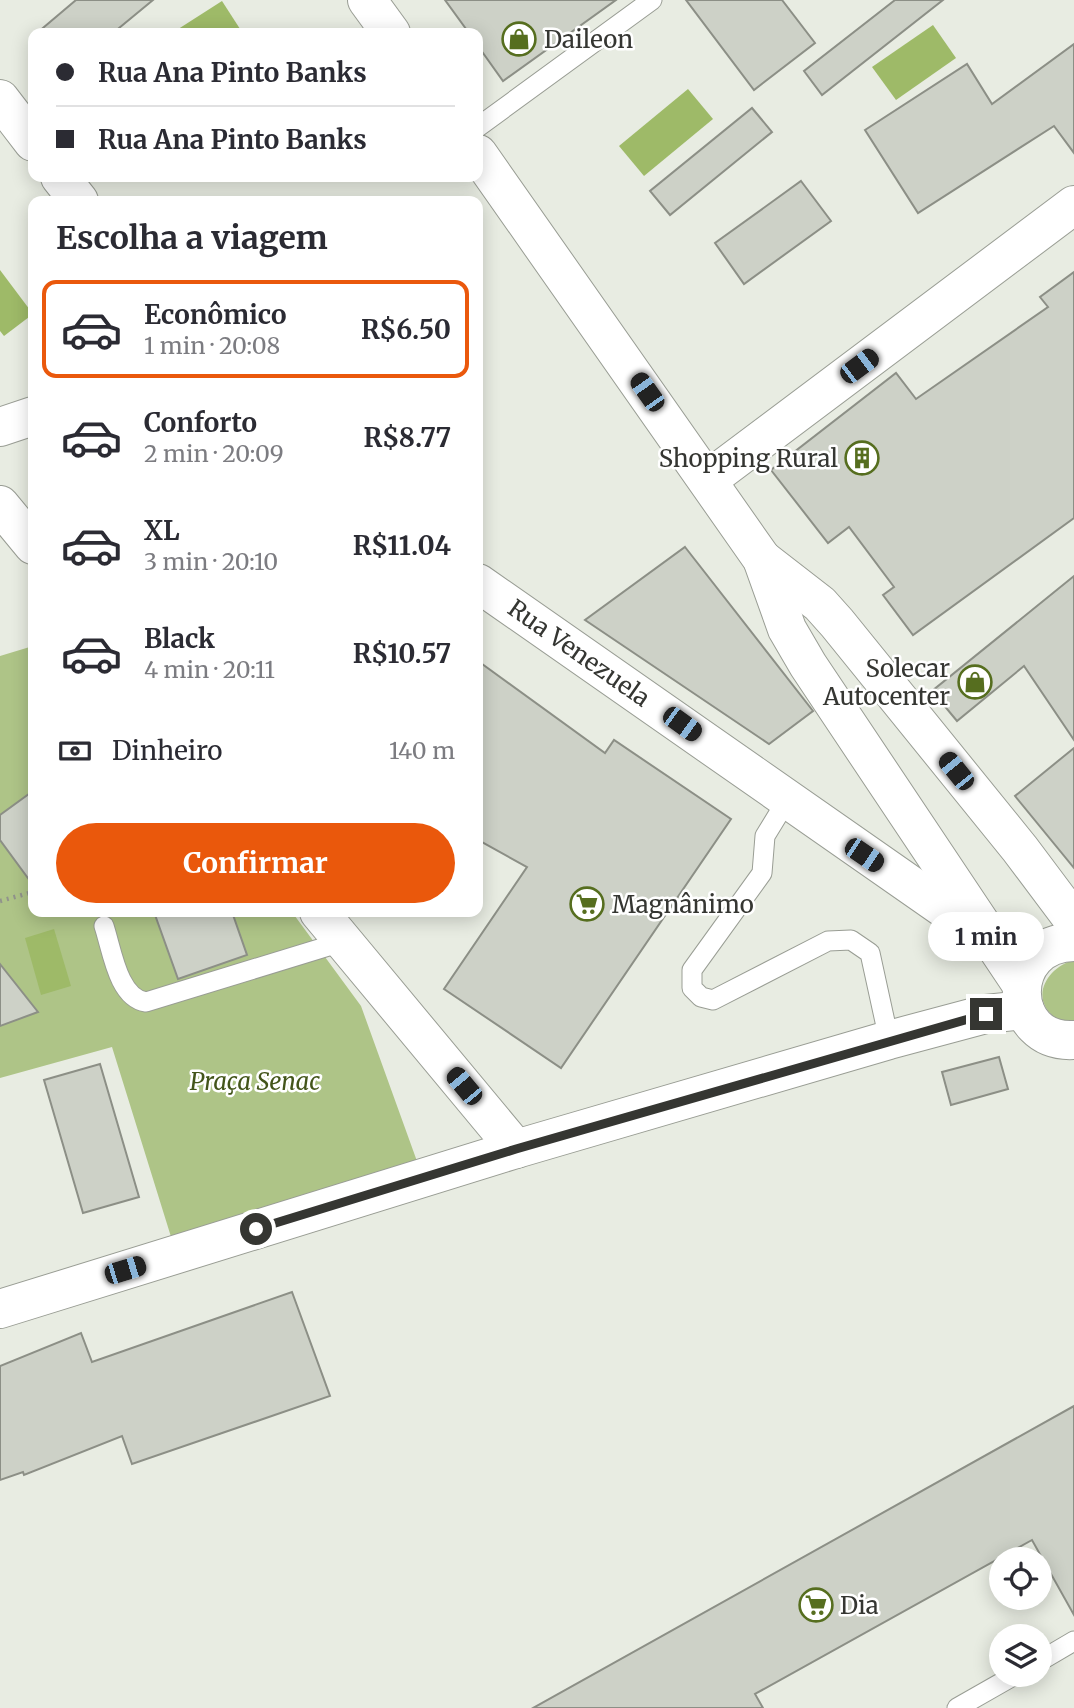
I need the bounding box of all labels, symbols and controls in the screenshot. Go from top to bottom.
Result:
shop icon: Daileon [500,20,538,58]
place label: Daileon [544,24,633,55]
text: Rua Ana Pinto Banks [98,56,367,89]
text: Rua Ana Pinto Banks [98,123,367,156]
text: Escolha a viagem [56,218,328,258]
icon: car [60,298,123,361]
text: Econômico [144,298,287,331]
text: R$6.50 [361,313,451,346]
text: 1 min · 20:08 [144,331,280,360]
car [836,345,883,387]
car [627,369,668,415]
icon: car [60,406,123,469]
text: Conforto [144,406,257,439]
text: R$8.77 [364,421,451,454]
text: 2 min · 20:09 [144,439,284,468]
building icon: Shopping Rural [843,439,881,477]
place label: Shopping Rural [659,443,838,474]
icon: car [60,514,123,577]
text: XL [144,514,180,547]
text: R$11.04 [353,529,451,562]
text: 3 min · 20:10 [144,547,278,576]
street label: Rua Venezuela [502,593,656,714]
icon: car [60,622,123,685]
text: Black [144,622,215,655]
text: R$10.57 [353,637,451,670]
place label: Solecar Autocenter [822,653,950,712]
text: 4 min · 20:11 [144,655,275,684]
shop icon: Solecar Autocenter [956,663,994,701]
car [659,703,706,745]
icon: cash [56,732,94,770]
text: Dinheiro [112,734,222,767]
text: 140 m [389,736,455,765]
car [935,748,978,794]
button: Confirmar [56,823,455,903]
car [841,835,888,875]
supermarket icon: Magnânimo [568,885,606,923]
place label: Magnânimo [612,889,754,920]
callout: 1 min [928,912,1044,962]
text: 1 min [955,922,1017,951]
route end [970,998,1002,1030]
car [443,1063,486,1109]
park label: Praça Senac [190,1066,320,1097]
route start [240,1213,272,1245]
car [102,1254,149,1286]
map controls [989,1547,1052,1687]
button: locate [989,1547,1052,1610]
supermarket icon: Dia [797,1586,835,1624]
place label: Dia [840,1590,879,1621]
button: layers [989,1624,1052,1687]

